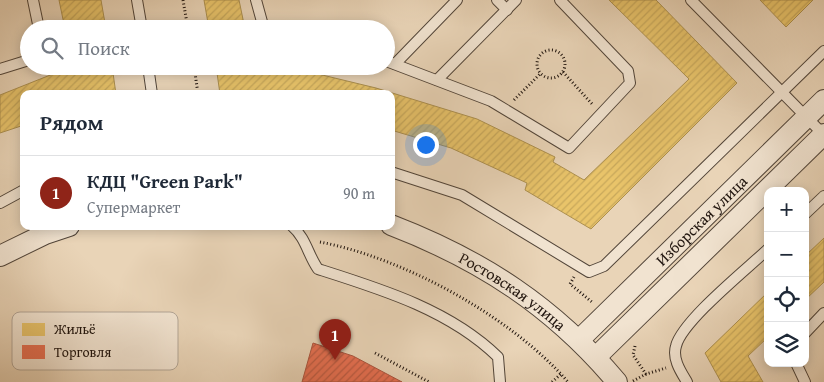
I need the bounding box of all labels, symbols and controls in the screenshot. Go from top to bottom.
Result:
search box [20,20,395,75]
icon: search [38,34,66,62]
text: Поиск [78,34,130,62]
text: Рядом [40,107,103,138]
your location [413,132,439,158]
text: КДЦ "Green Park" [87,167,243,195]
street label: Изборская улица [650,169,753,271]
text: 1 [52,181,60,205]
text: 90 m [343,181,375,205]
map controls [764,187,809,367]
button: + [764,187,809,232]
text: Супермаркет [87,195,180,219]
button: − [764,232,809,277]
street label: Ростовская улица [455,246,572,336]
button: locate [764,277,809,322]
legend [12,312,178,370]
text: Жильё [53,319,96,339]
pin: 1 [319,319,351,360]
button: layers [764,322,809,367]
text: Торговля [54,342,111,362]

